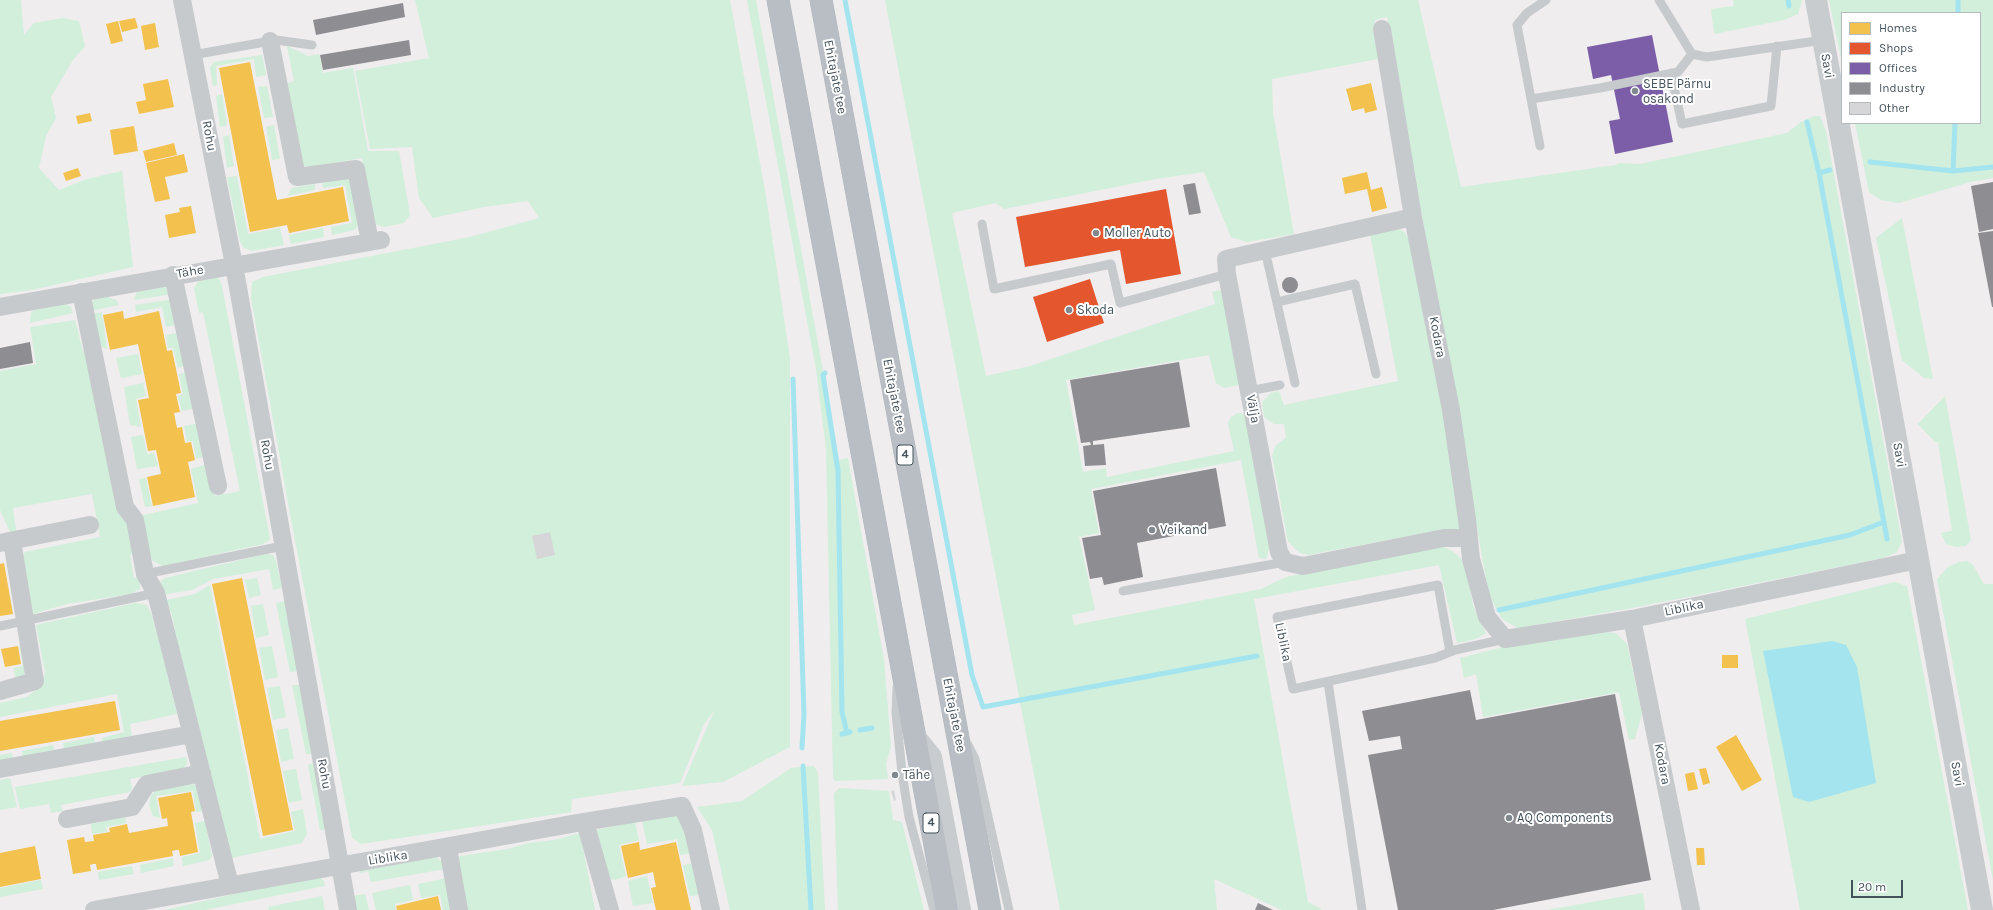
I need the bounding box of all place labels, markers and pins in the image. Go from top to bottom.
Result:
place label: SEBE Pärnu osakond [1643,76,1711,107]
marker: SEBE Pärnu osakond [1630,86,1640,96]
place label: Moller Auto [1104,225,1171,241]
marker: Moller Auto [1091,228,1101,238]
place label: Skoda [1077,302,1114,318]
marker: Skoda [1064,305,1074,315]
place label: Veikand [1160,522,1207,538]
marker: Veikand [1147,525,1157,535]
place label: Tähe [903,767,930,783]
marker: Tähe [890,770,900,780]
place label: AQ Components [1517,810,1612,826]
marker: AQ Components [1504,813,1514,823]

